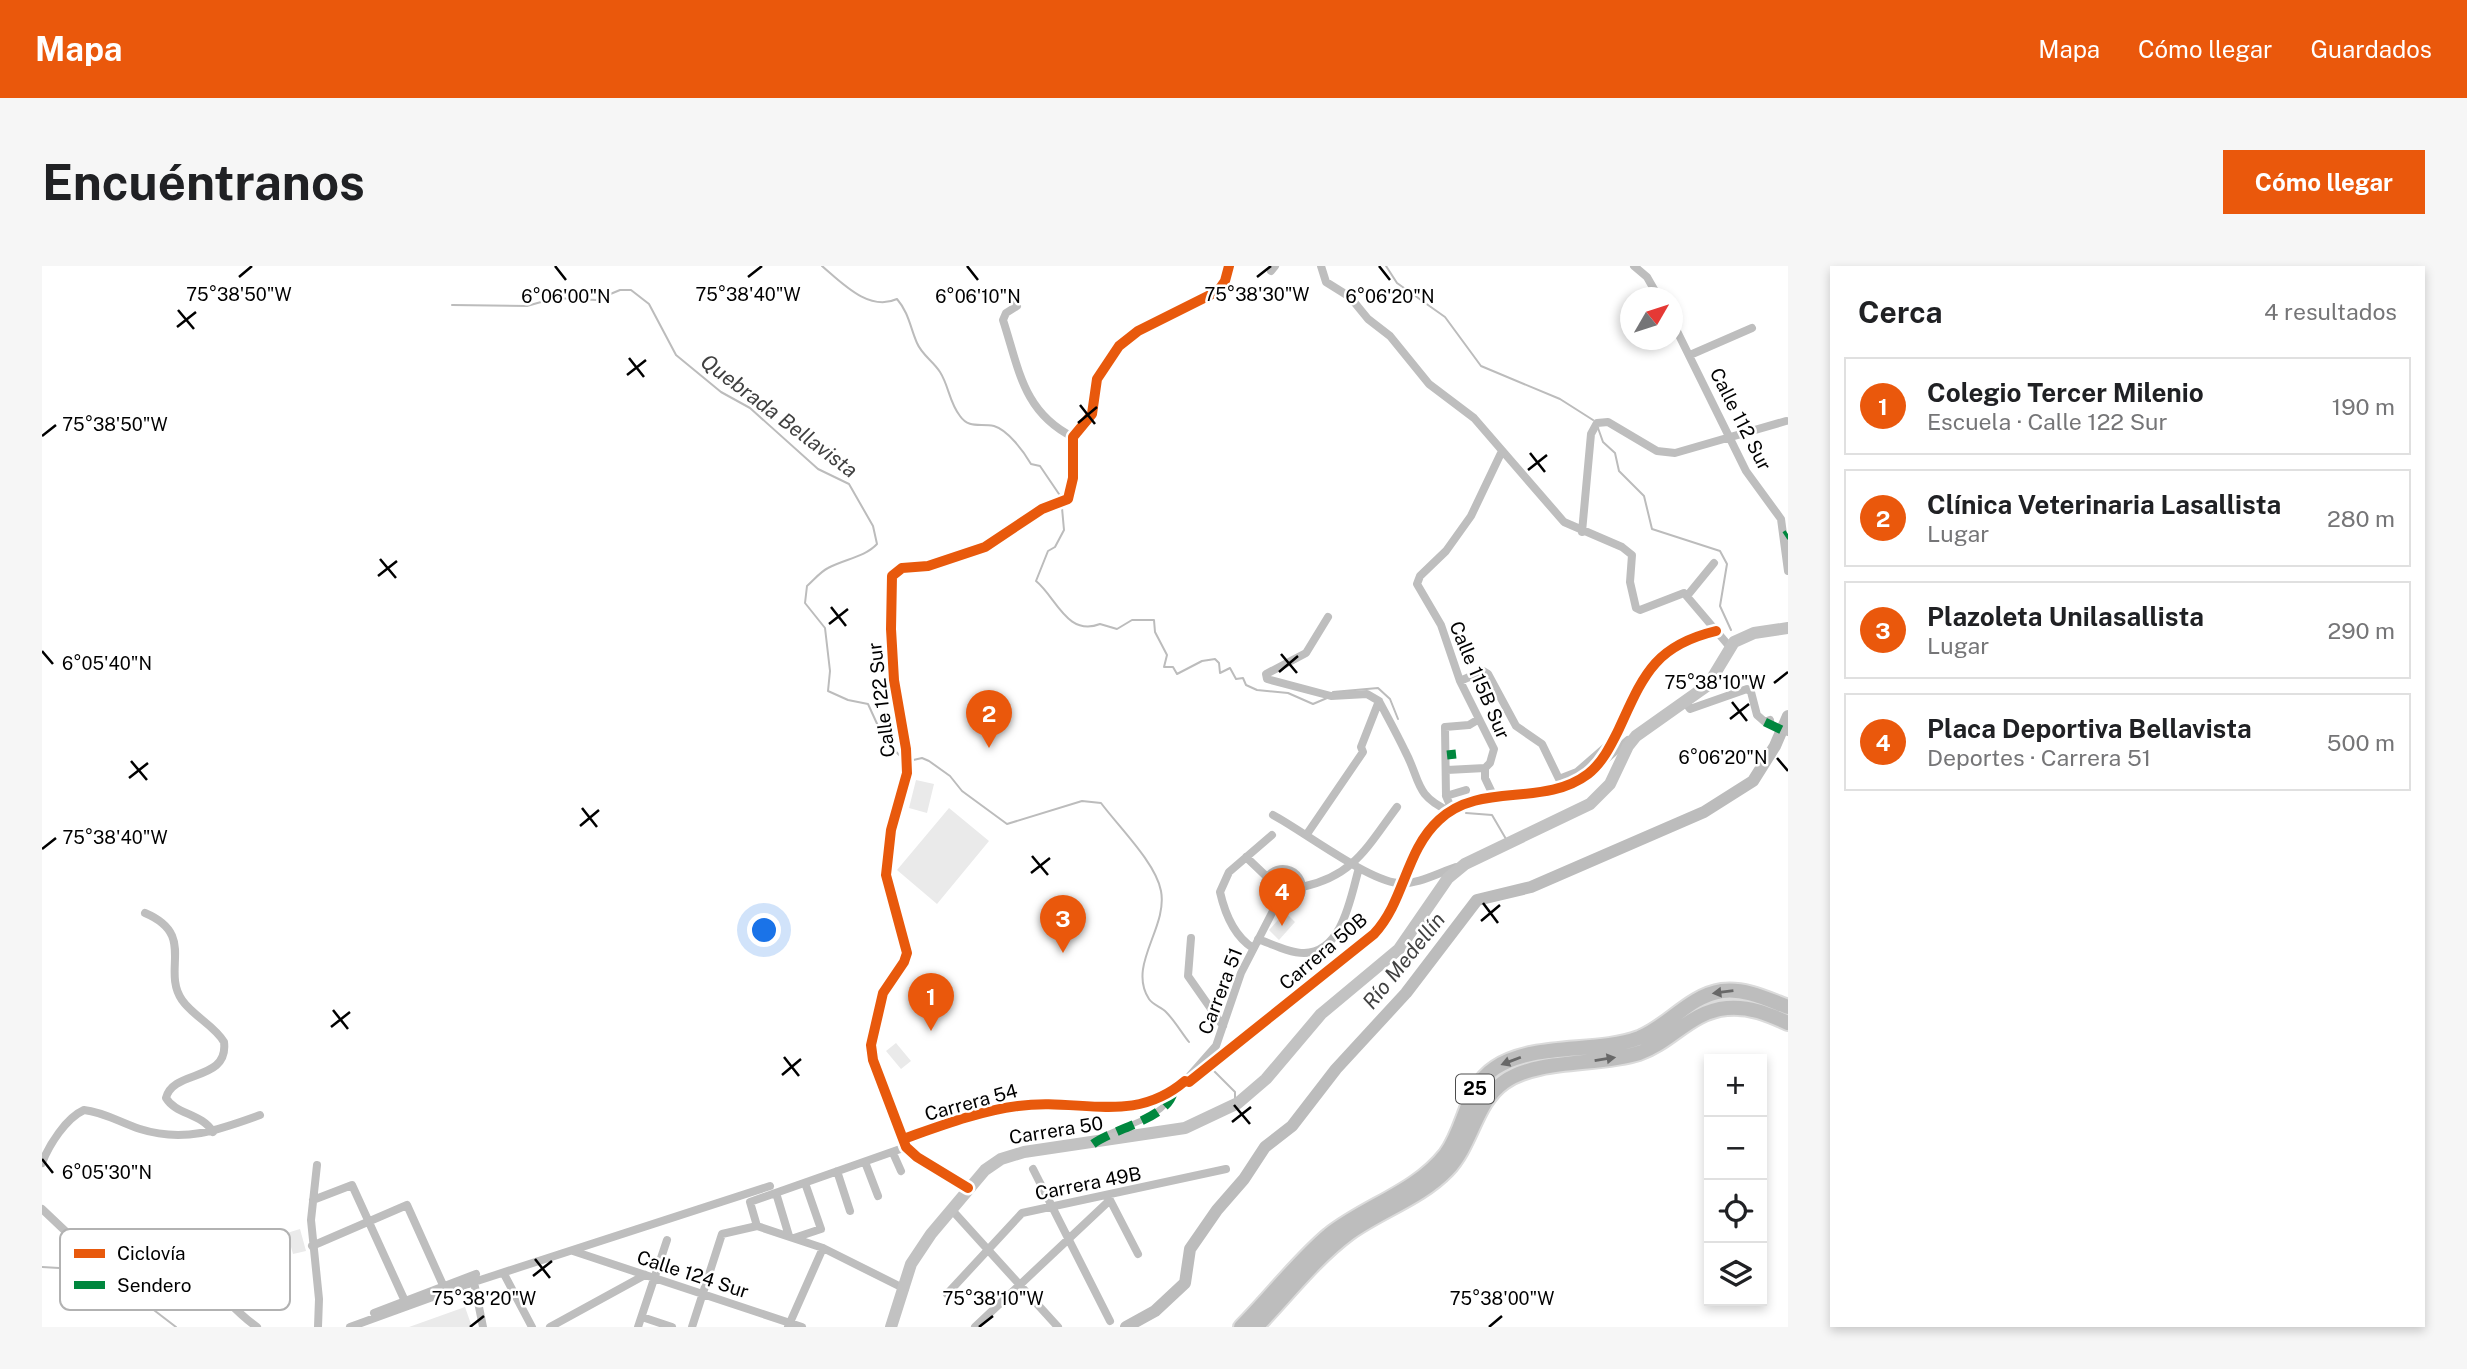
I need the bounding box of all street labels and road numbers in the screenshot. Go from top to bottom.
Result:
street label: Calle 112 Sur [1706,364,1776,474]
street label: Calle 115B Sur [1445,618,1515,742]
street label: Calle 122 Sur [863,641,899,759]
street label: Carrera 50B [1275,908,1371,994]
street label: Carrera 51 [1193,945,1247,1037]
road number: 25 [1456,1074,1494,1104]
street label: Carrera 54 [922,1079,1020,1125]
street label: Carrera 50 [1007,1112,1105,1148]
street label: Carrera 49B [1033,1162,1143,1204]
street label: Calle 124 Sur [634,1246,752,1302]

